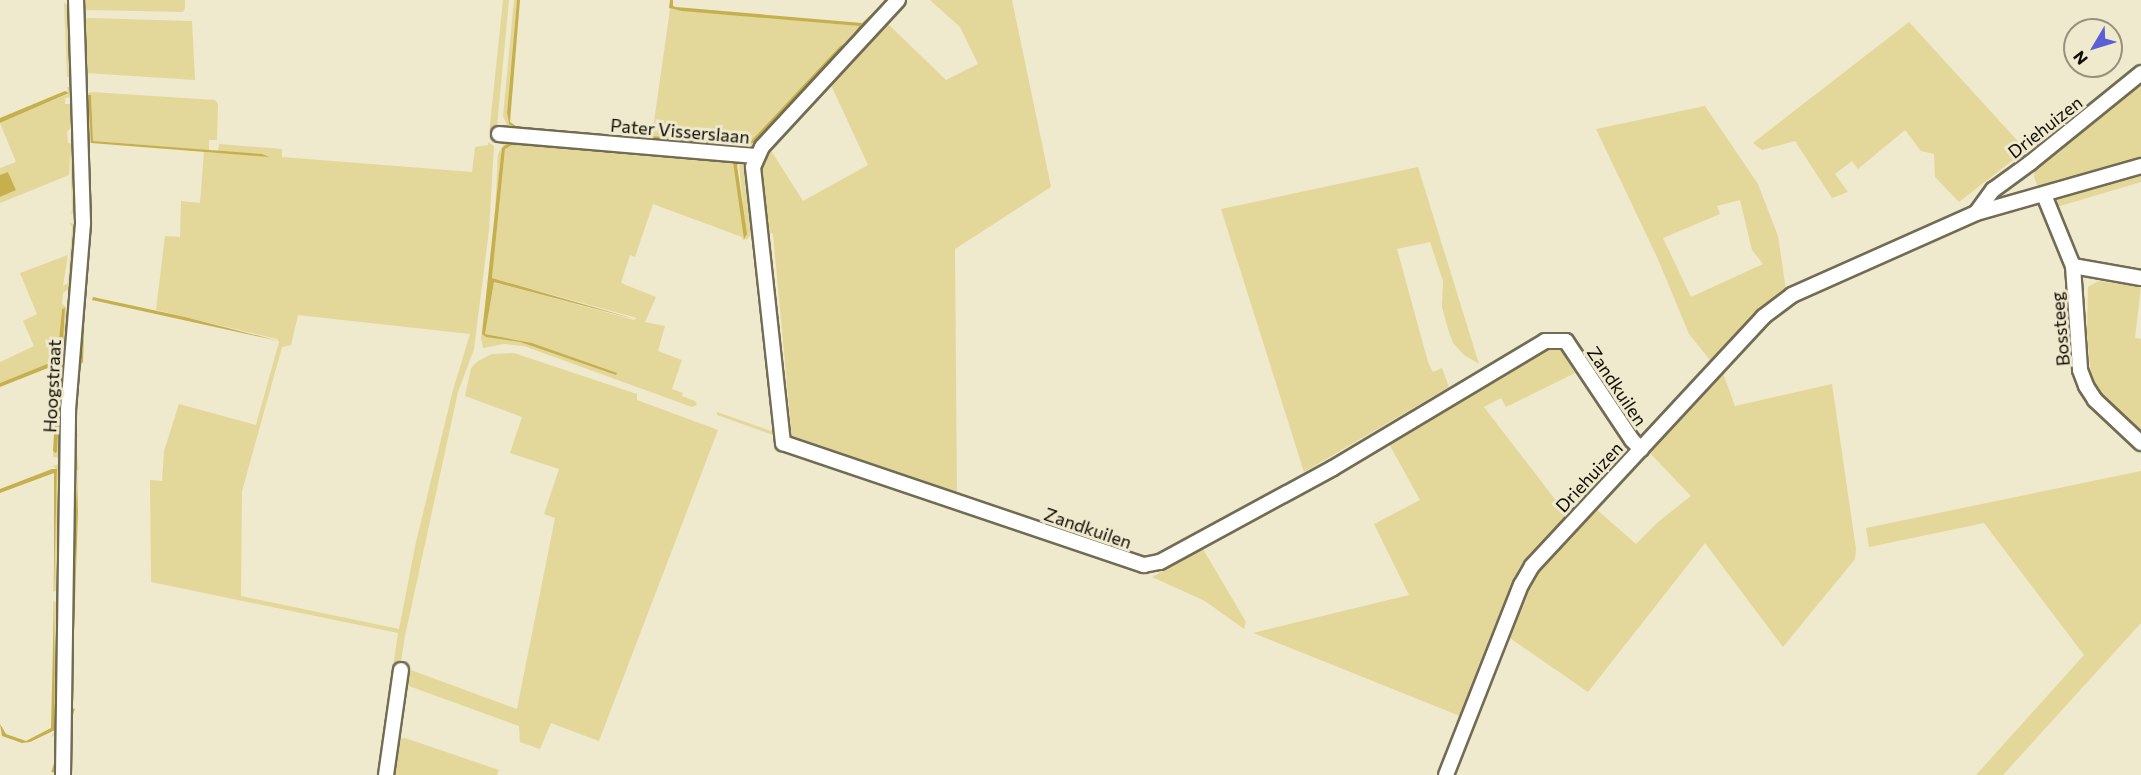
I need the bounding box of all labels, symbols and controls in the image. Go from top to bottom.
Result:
north arrow [2063,18,2123,78]
text: N [2069,48,2091,69]
street label: Driehuizen [2004,91,2086,163]
street label: Pater Visserslaan [609,114,751,148]
street label: Bossteeg [2046,291,2074,367]
street label: Hoogstraat [39,339,65,433]
street label: Zandkuilen [1583,342,1651,430]
street label: Driehuizen [1551,437,1627,517]
street label: Zandkuilen [1041,503,1135,553]

